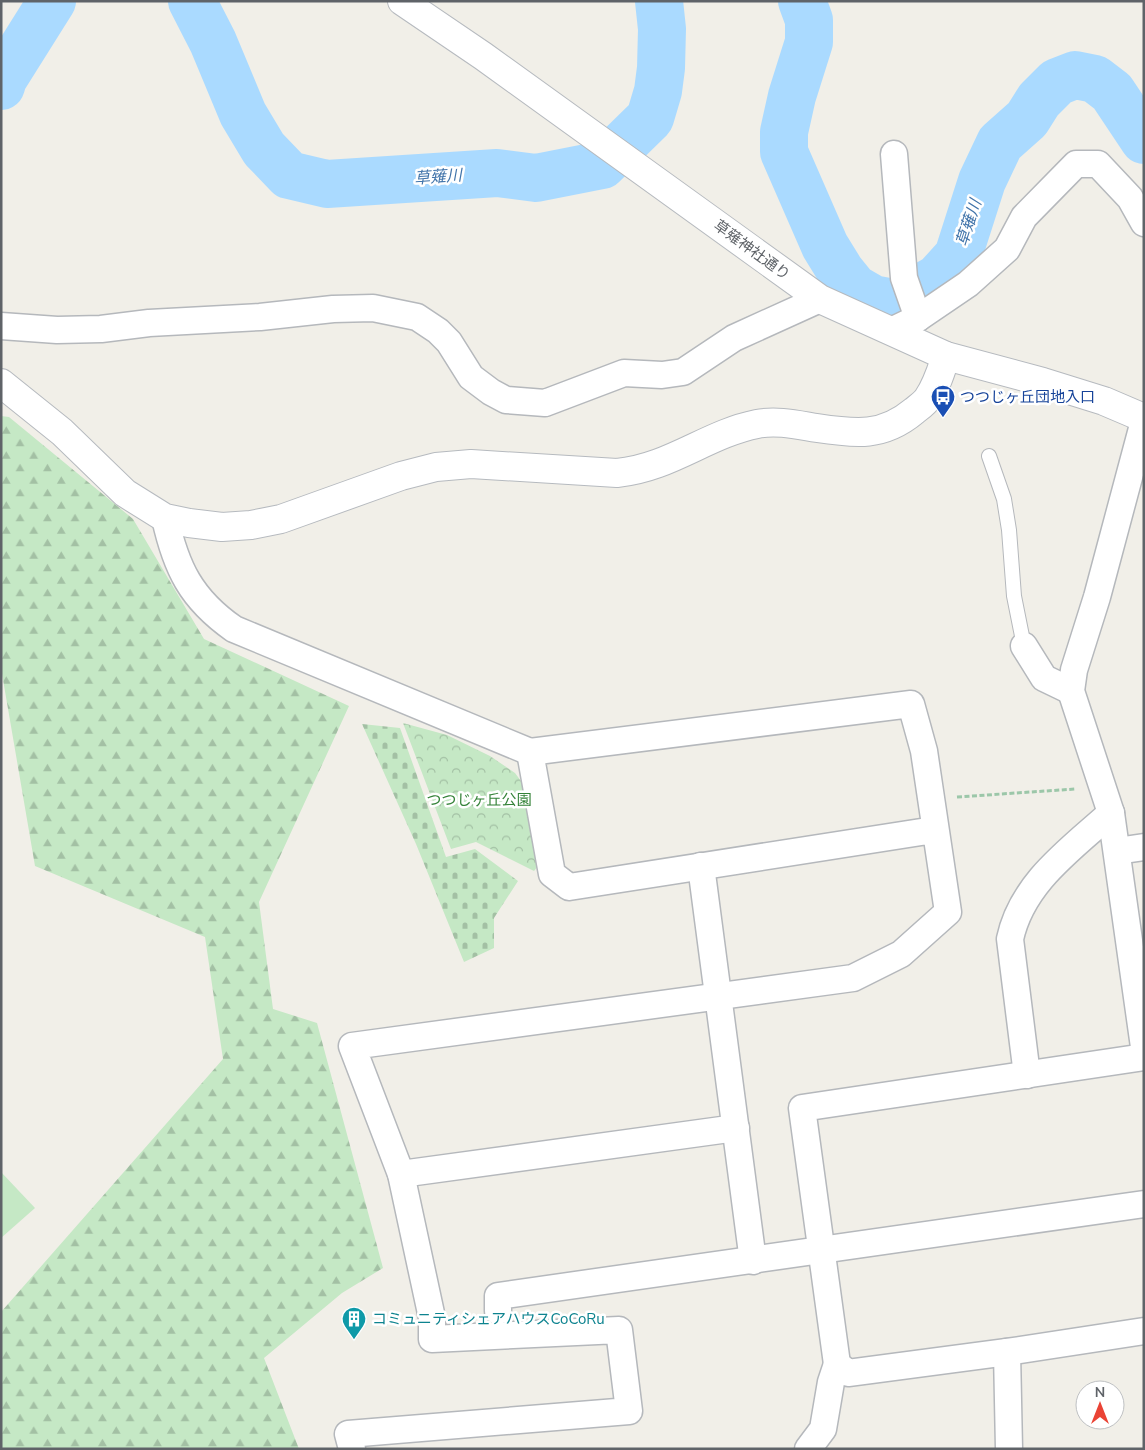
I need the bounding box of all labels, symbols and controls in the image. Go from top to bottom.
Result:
water label: 草薙川 [413,164,465,190]
water label: 草薙川 [951,195,987,249]
street label: 草薙神社通り [710,215,794,285]
bus stop icon: つつじヶ丘団地入口 [930,384,956,418]
place label: つつじヶ丘団地入口 [960,387,1095,407]
park label: つつじヶ丘公園 [426,790,532,810]
building icon: コミュニティシェアハウスCoCoRu [341,1306,367,1340]
place label: コミュニティシェアハウスCoCoRu [372,1309,605,1329]
north arrow [1075,1380,1125,1430]
text: N [1095,1383,1105,1402]

